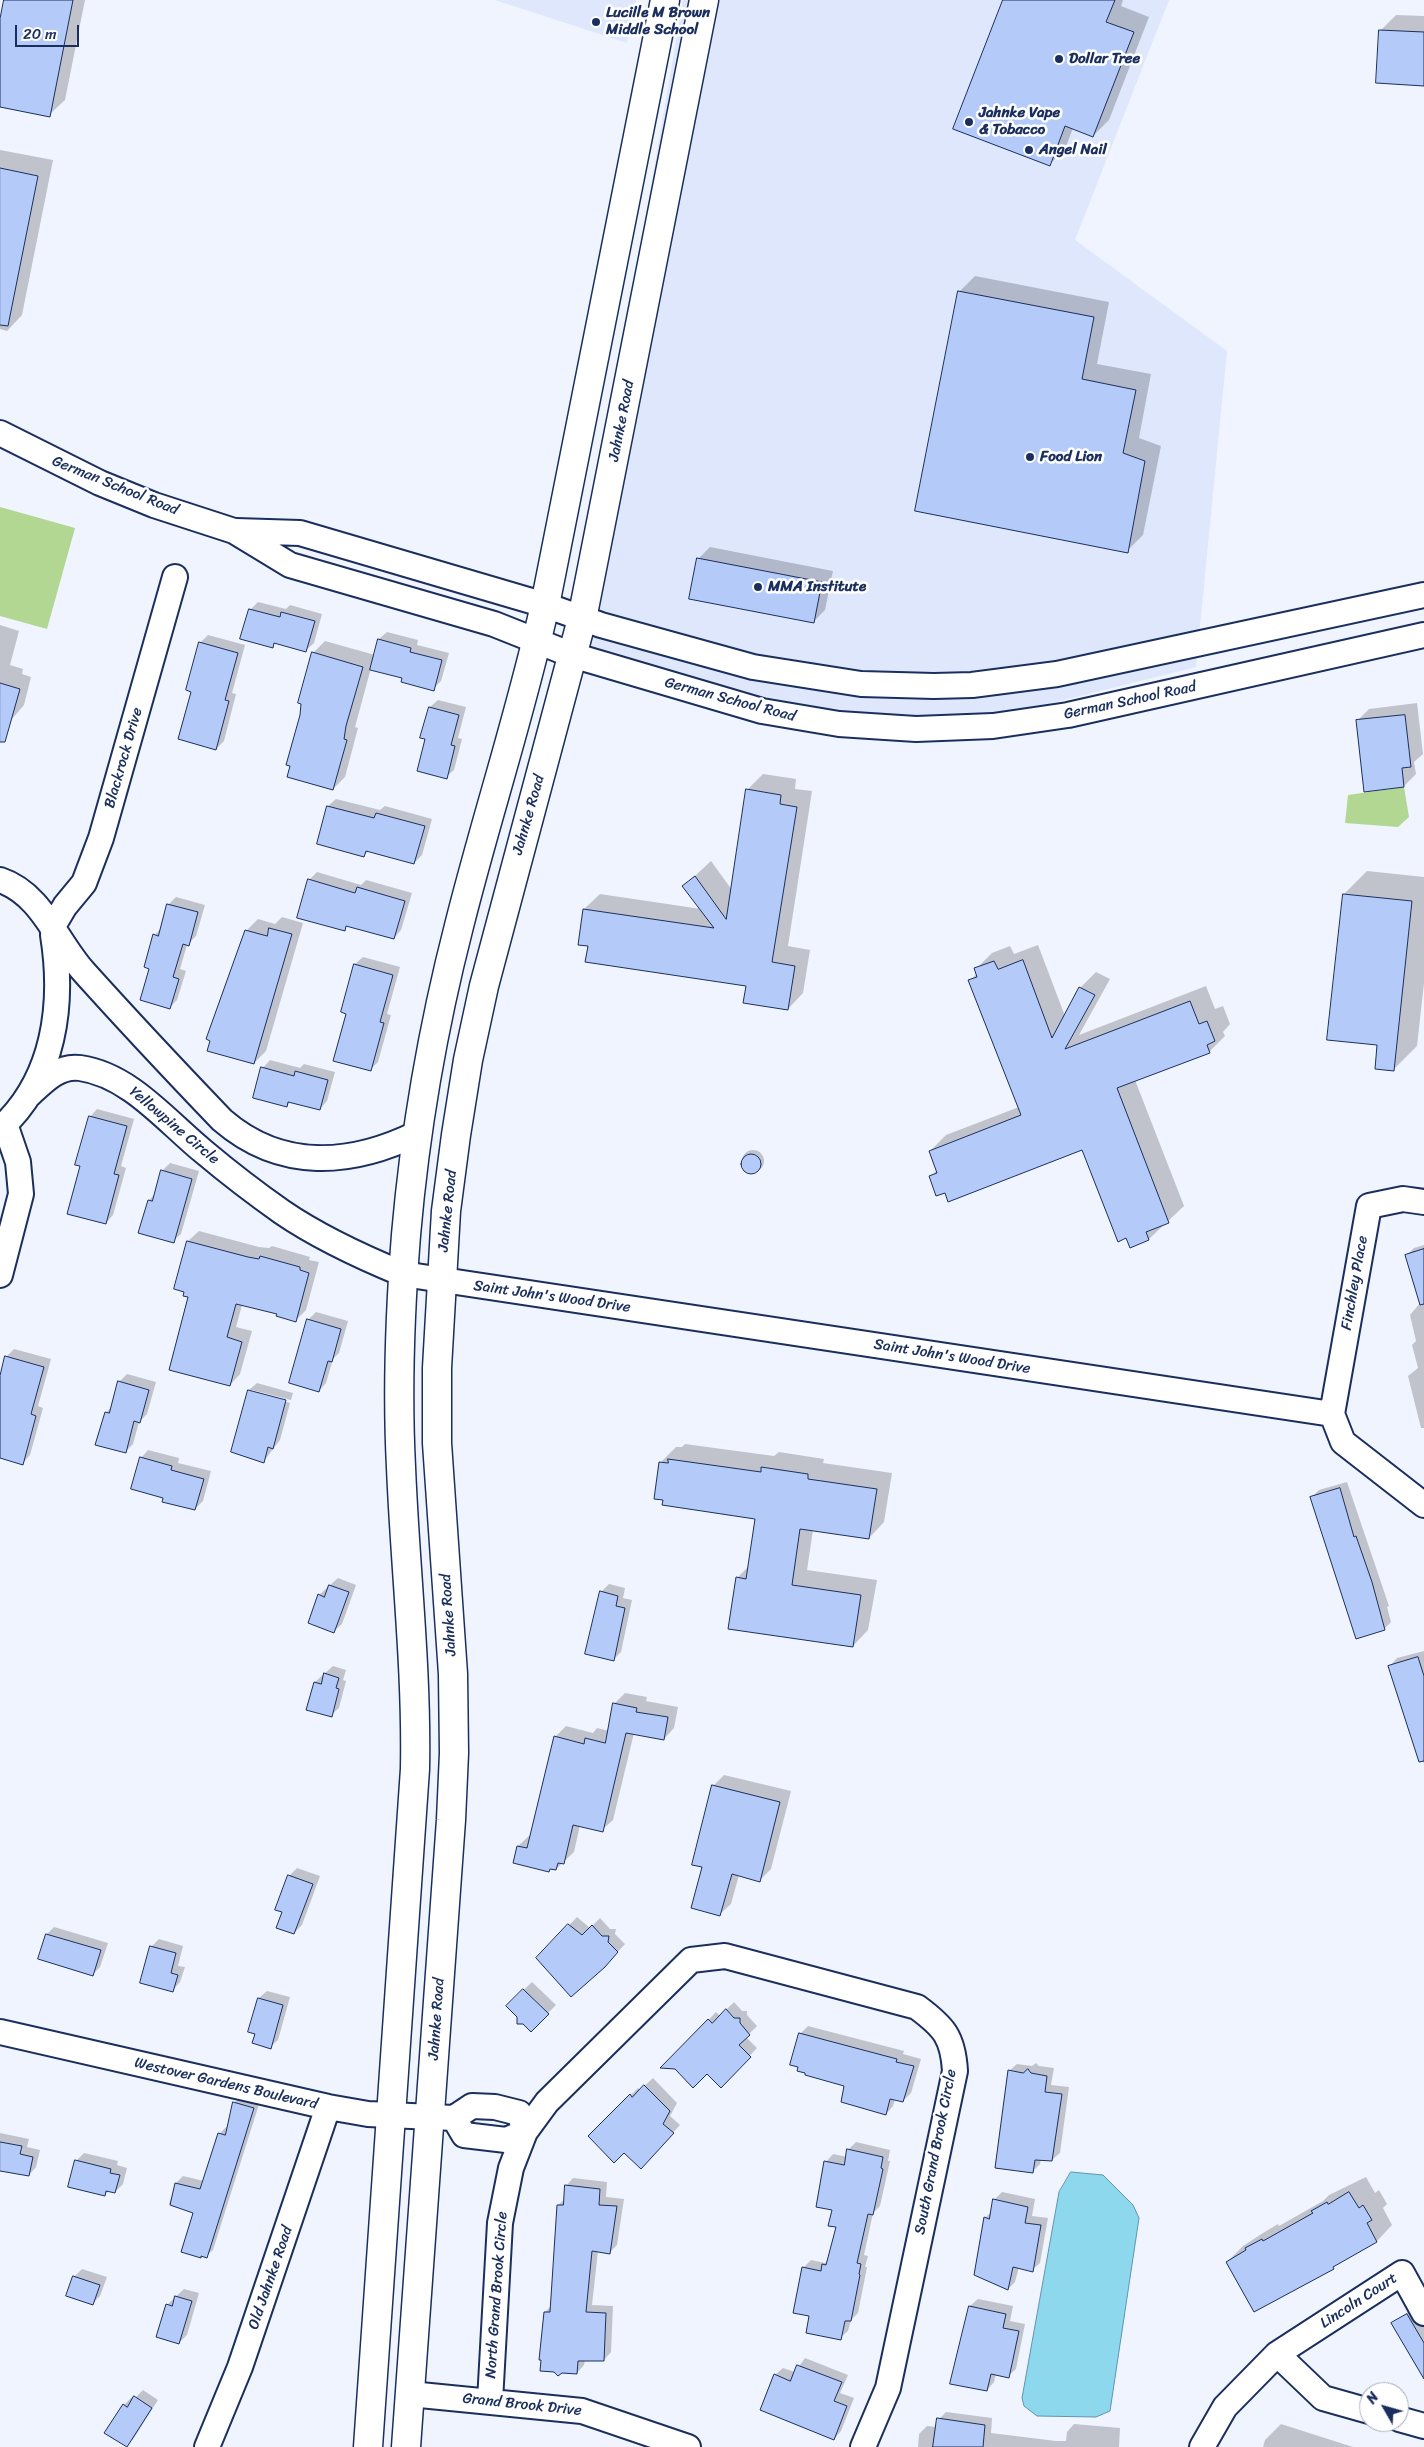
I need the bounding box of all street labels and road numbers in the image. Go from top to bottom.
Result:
street label: Jahnke Road [605,379,639,463]
street label: German School Road [49,452,181,520]
street label: German School Road [663,674,797,726]
street label: German School Road [1062,678,1198,724]
street label: Blackrock Drive [101,706,147,810]
street label: Jahnke Road [509,773,549,857]
street label: Yellowpine Circle [125,1083,223,1169]
street label: Jahnke Road [435,1169,461,1253]
street label: Finchley Place [1338,1234,1372,1332]
street label: Saint John's Wood Drive [472,1277,632,1317]
street label: Saint John's Wood Drive [872,1336,1032,1378]
street label: Jahnke Road [437,1573,461,1657]
street label: Jahnke Road [425,1977,449,2061]
street label: Westover Gardens Boulevard [133,2054,319,2114]
street label: South Grand Brook Circle [911,2068,961,2236]
street label: North Grand Brook Circle [482,2211,512,2379]
street label: Old Jahnke Road [245,2224,297,2332]
street label: Lincoln Court [1317,2269,1401,2333]
street label: Grand Brook Drive [462,2390,582,2420]

